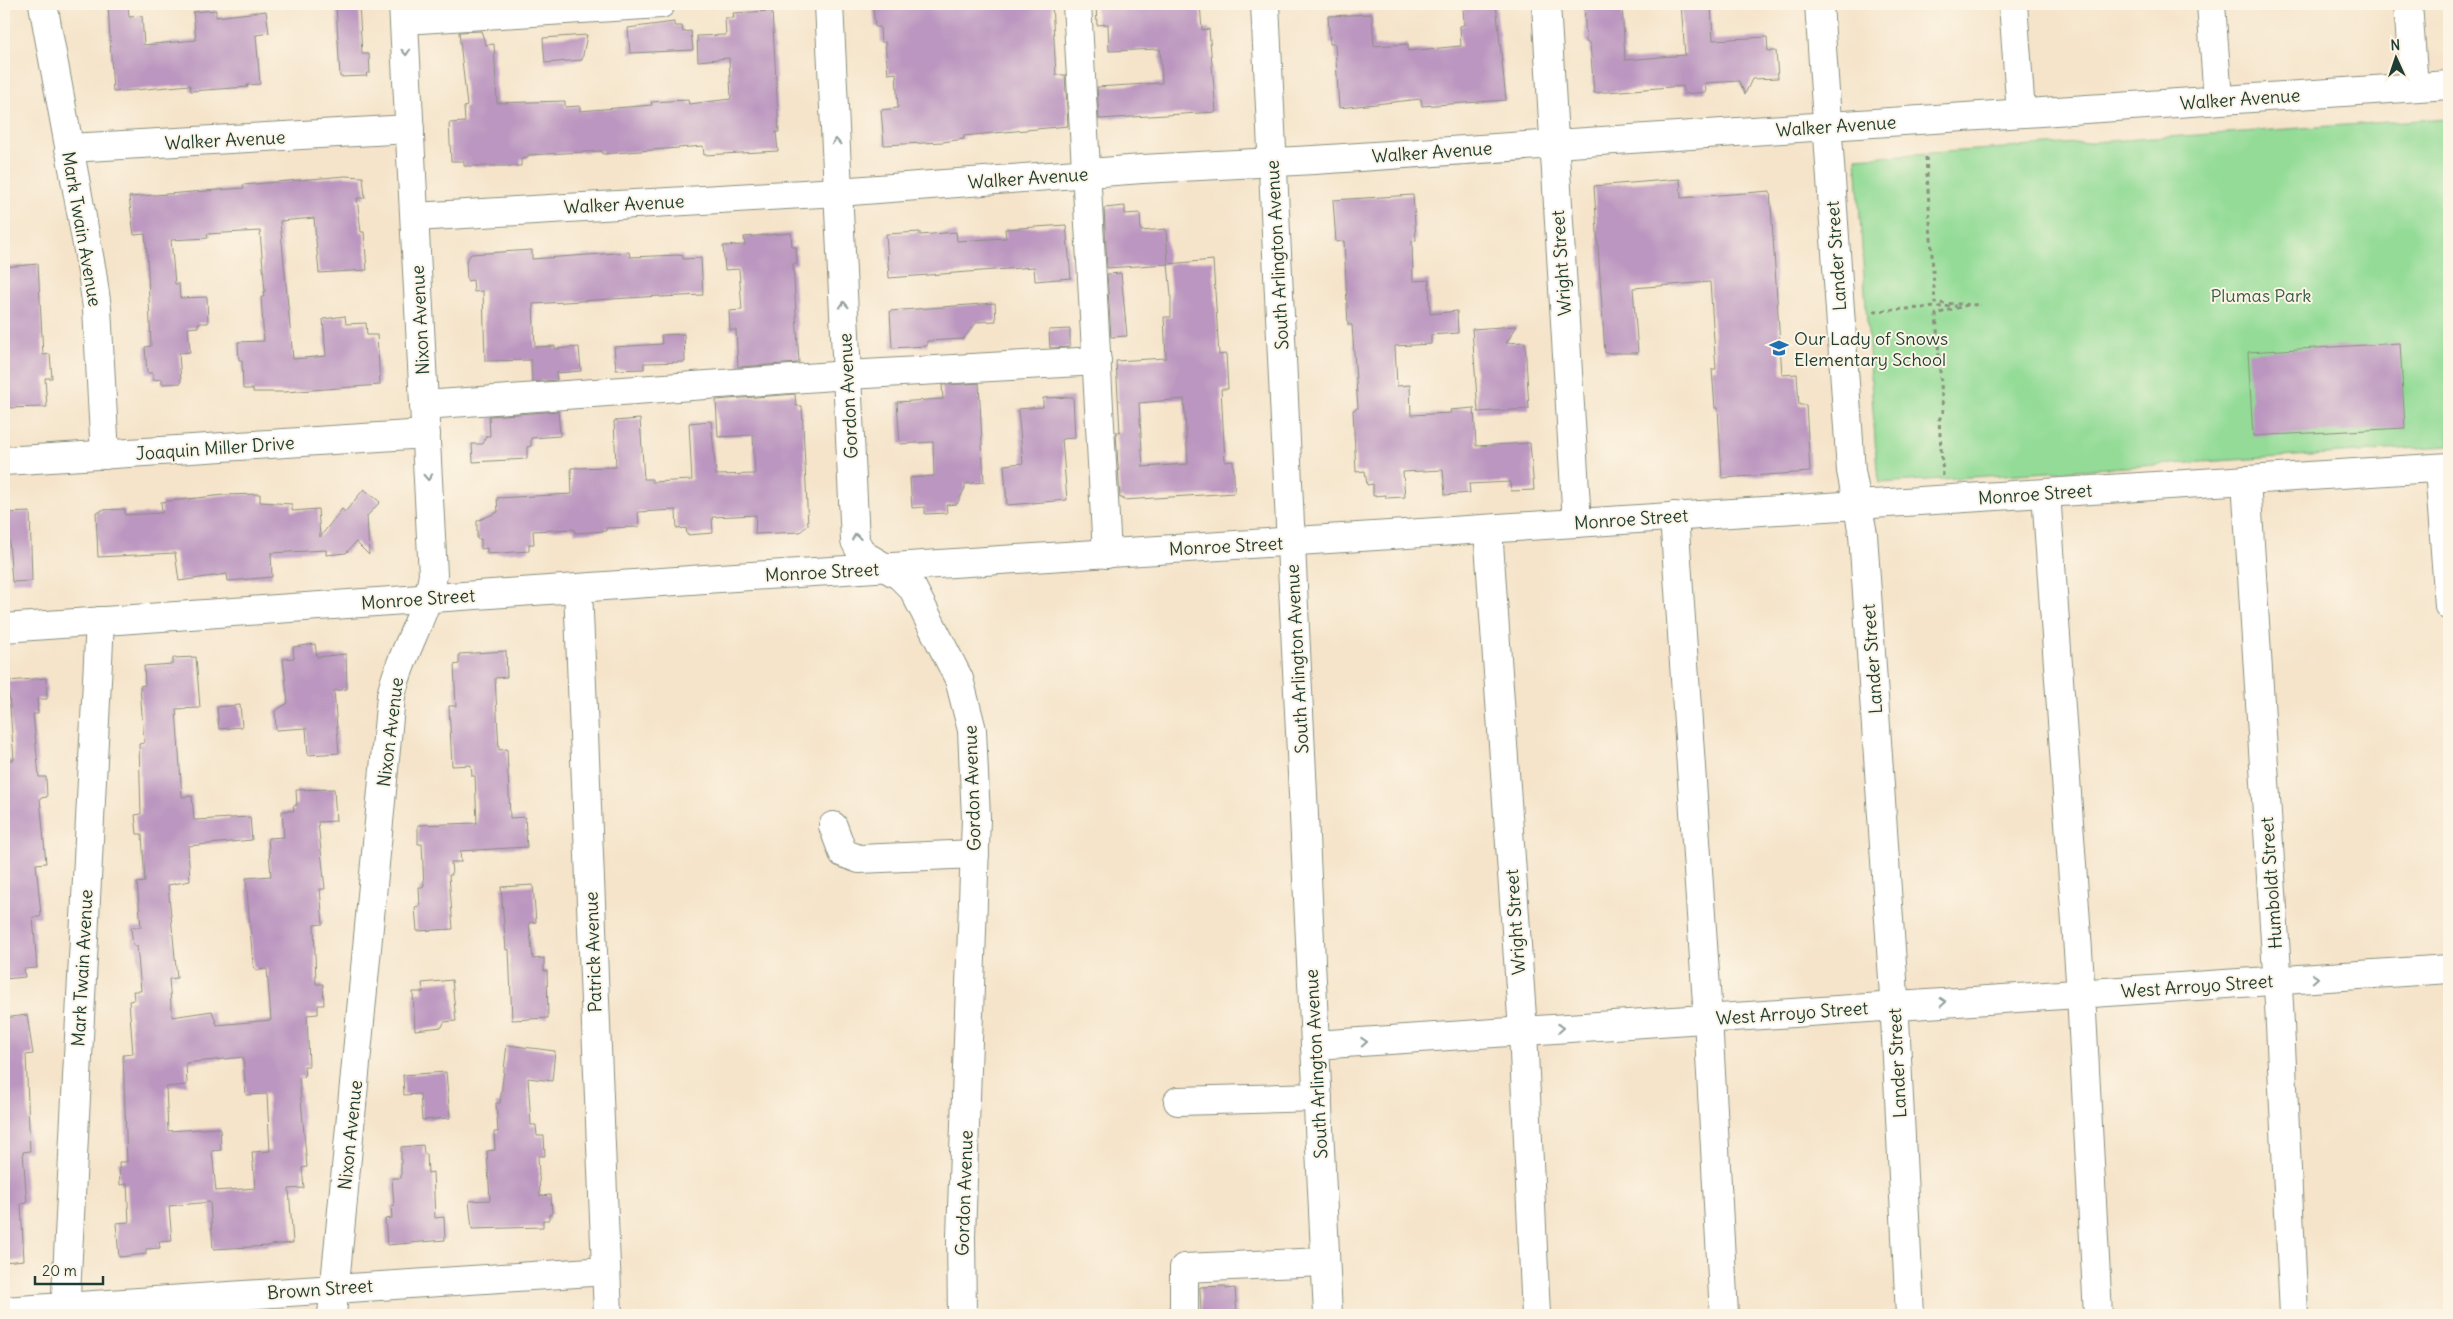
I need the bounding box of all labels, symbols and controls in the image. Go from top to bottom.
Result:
north arrow [2370,32,2420,82]
text: N [2390,36,2401,54]
one-way arrow [401,49,411,57]
street label: Walker Avenue [2179,83,2301,115]
street label: Walker Avenue [1775,110,1897,142]
street label: Walker Avenue [164,125,286,155]
street label: Walker Avenue [1371,136,1493,168]
one-way arrow [830,138,841,146]
street label: Mark Twain Avenue [57,150,107,308]
street label: South Arlington Avenue [1261,160,1293,350]
street label: Walker Avenue [967,162,1089,194]
street label: Walker Avenue [563,189,685,219]
street label: Lander Street [1821,200,1851,312]
street label: Wright Street [1546,209,1576,317]
street label: Nixon Avenue [406,264,434,376]
park label: Plumas Park [2210,284,2312,307]
one-way arrow [839,300,850,308]
place label: Our Lady of Snows Elementary School [1794,327,1948,371]
street label: Gordon Avenue [833,332,863,460]
school or university icon: Our Lady of Snows Elementary School [1768,337,1790,359]
street label: Joaquin Miller Drive [135,431,295,465]
one-way arrow [422,473,433,481]
street label: Monroe Street [1977,479,2093,509]
street label: Monroe Street [1573,504,1689,534]
one-way arrow [851,532,862,540]
street label: Monroe Street [1168,532,1284,560]
street label: Monroe Street [764,558,880,586]
street label: South Arlington Avenue [1281,564,1313,754]
street label: Monroe Street [360,584,476,614]
street label: Lander Street [1857,603,1887,715]
street label: Nixon Avenue [372,676,408,788]
street label: Gordon Avenue [958,725,986,851]
street label: Humboldt Street [2255,816,2287,950]
street label: Wright Street [1500,868,1530,976]
street label: Mark Twain Avenue [66,889,98,1047]
street label: Patrick Avenue [579,891,607,1013]
street label: South Arlington Avenue [1300,969,1332,1159]
street label: West Arroyo Street [2120,969,2274,1003]
one-way arrow [2311,973,2319,984]
street label: West Arroyo Street [1715,996,1869,1030]
one-way arrow [1939,997,1947,1008]
street label: Lander Street [1883,1007,1911,1119]
one-way arrow [1557,1023,1565,1034]
one-way arrow [1360,1036,1368,1047]
street label: Nixon Avenue [333,1079,367,1191]
street label: Gordon Avenue [950,1130,978,1256]
scale bar [35,1254,102,1286]
text: 20 m [42,1261,77,1280]
street label: Brown Street [266,1274,374,1304]

